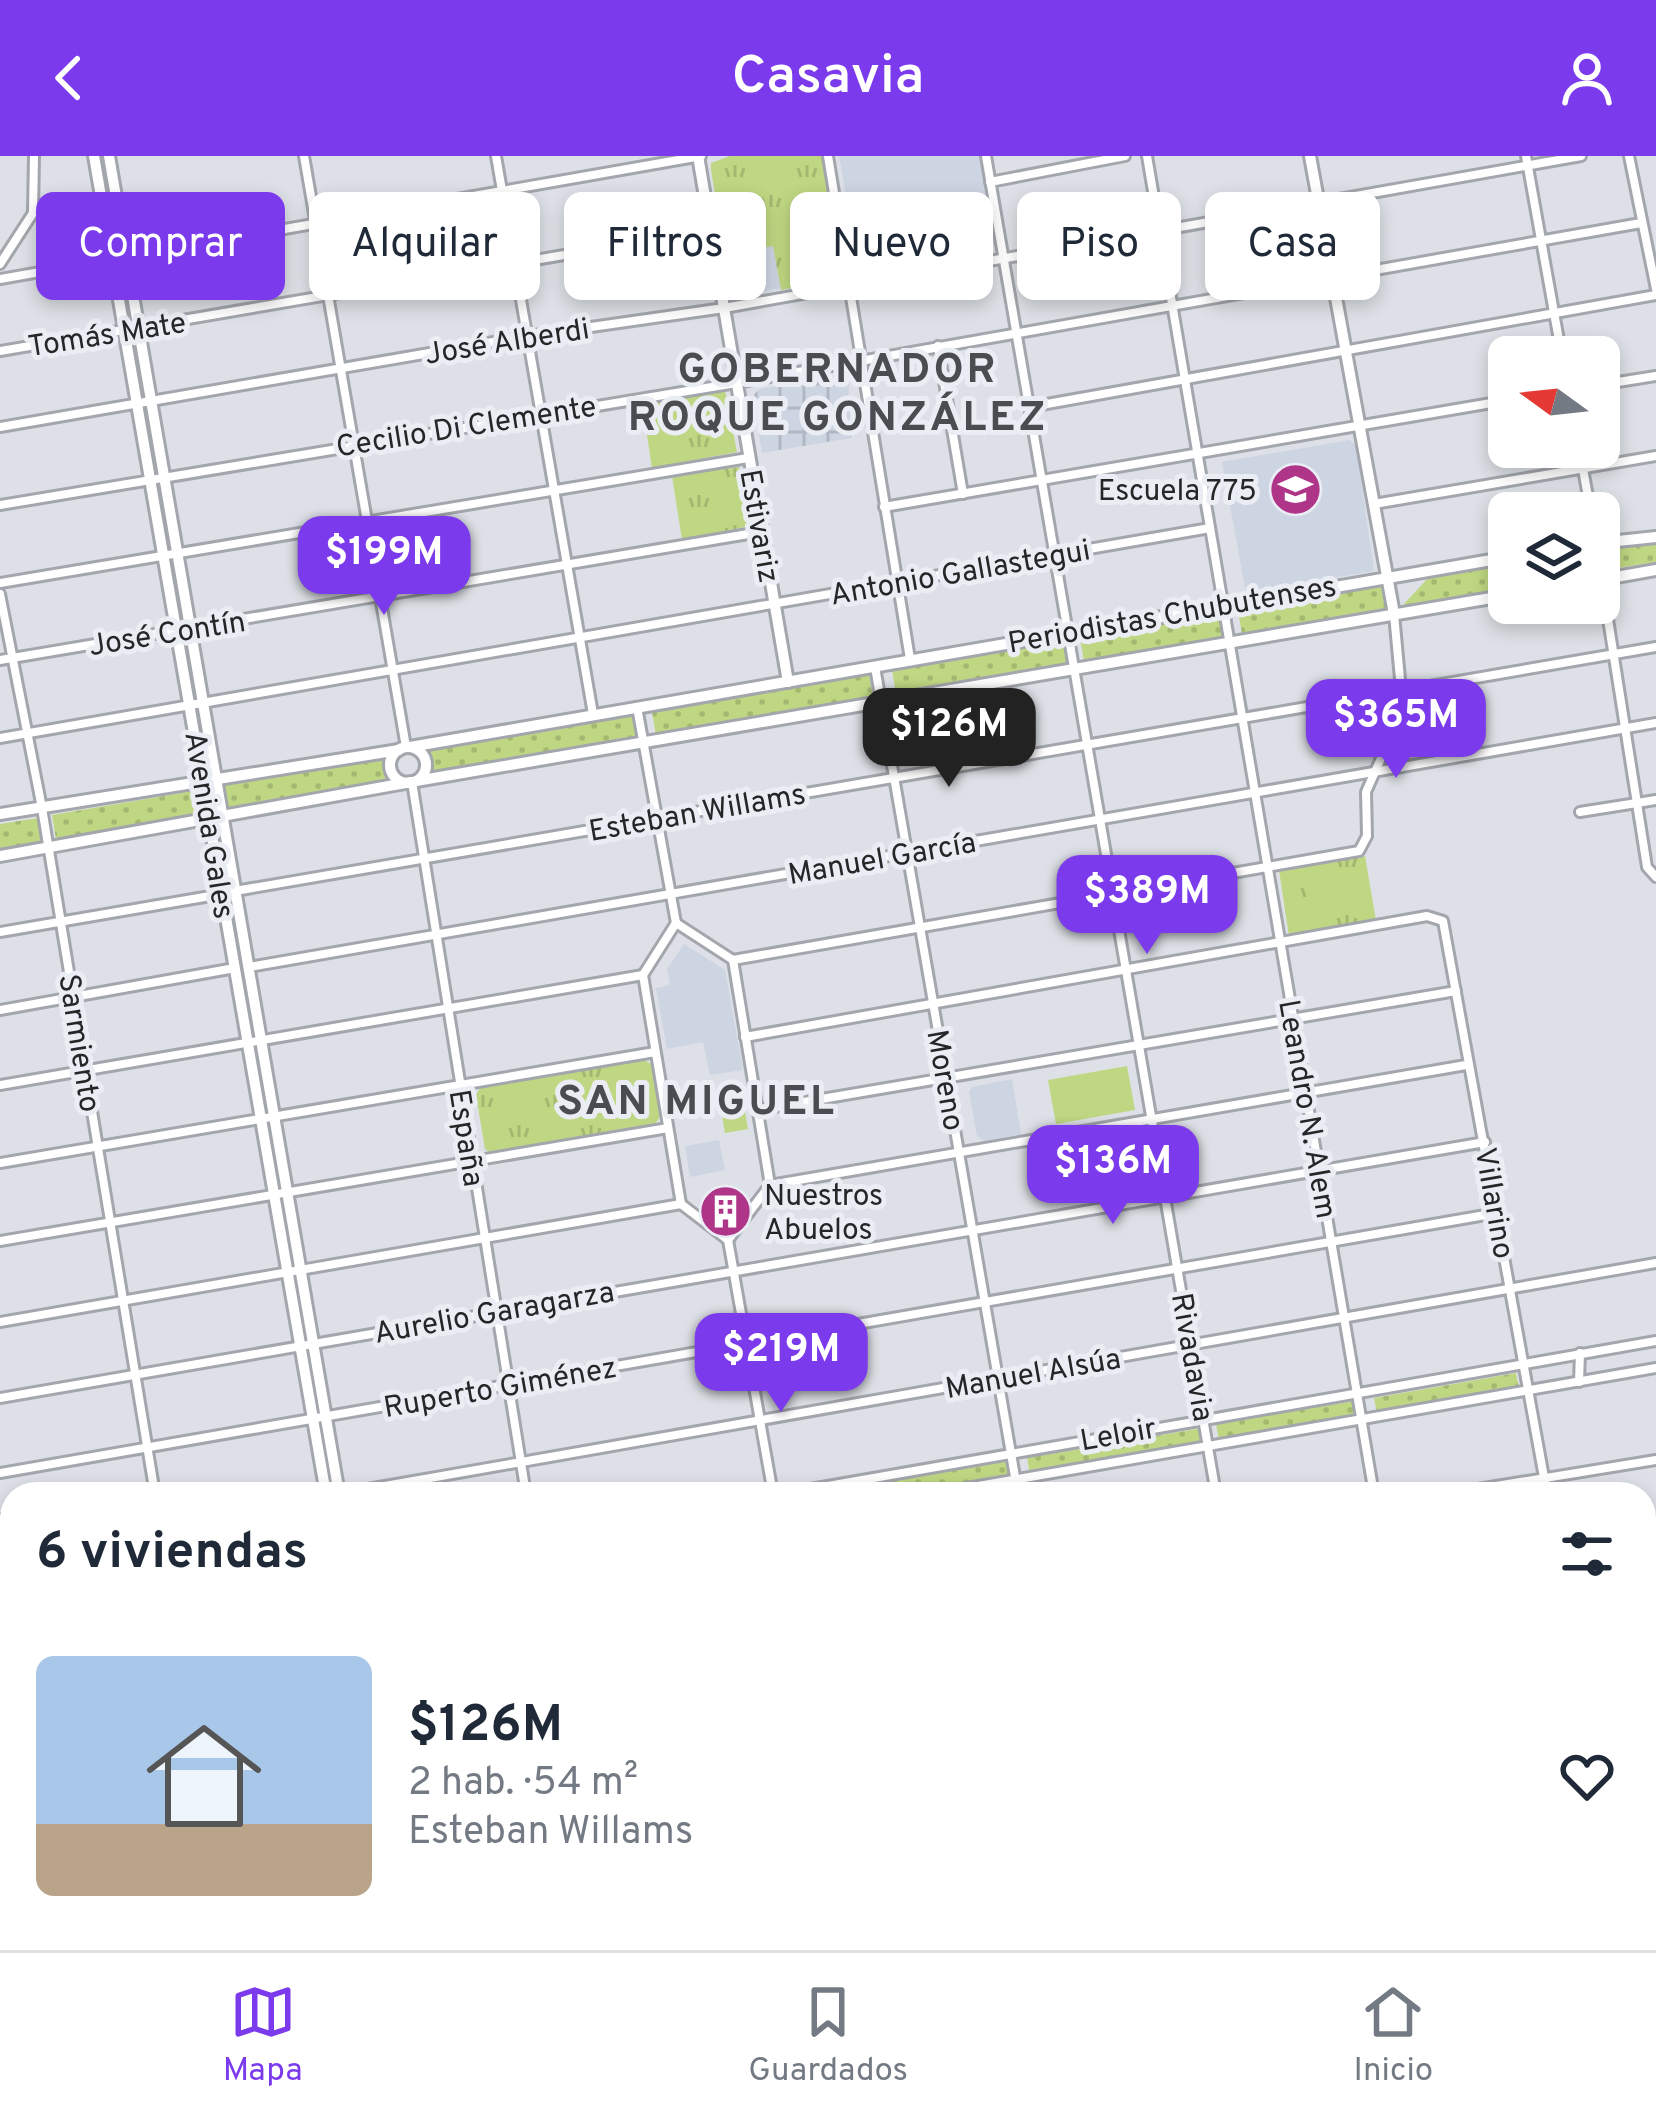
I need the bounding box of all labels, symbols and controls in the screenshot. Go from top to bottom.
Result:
text: Casavia [732,44,924,113]
icon: back [36,45,102,111]
icon: person [1554,45,1620,111]
chip: Comprar [36,192,285,300]
chip: Alquilar [309,192,540,300]
chip: Filtros [564,192,766,300]
chip: Nuevo [790,192,993,300]
chip: Piso [1017,192,1181,300]
chip: Casa [1205,192,1380,300]
street label: Tomás Mate [26,306,189,367]
street label: José Alberdi [423,312,592,375]
north arrow [1488,336,1620,468]
map controls [1488,336,1620,624]
district label: GOBERNADOR ROQUE GONZÁLEZ [628,345,1048,446]
street label: Cecilio Di Clemente [334,390,599,467]
school or university icon: Escuela 775 [1268,462,1324,518]
street label: Estivariz [729,467,786,586]
place label: Escuela 775 [1098,474,1257,511]
button: layers [1488,492,1620,624]
pin: $199M [300,516,468,618]
text: $199M [325,530,443,579]
street label: Antonio Gallastegui [827,533,1093,616]
street label: Periodistas Chubutenses [1005,569,1340,664]
street label: José Contín [86,605,248,666]
pin: $365M [1312,679,1480,781]
pin: $126M [865,688,1033,790]
text: $365M [1333,693,1459,742]
text: $126M [890,702,1008,751]
street label: Avenida Gales [174,729,241,922]
street label: Esteban Willams [586,777,809,852]
street label: Manuel García [786,826,979,895]
pin: $389M [1063,855,1231,957]
text: $389M [1084,869,1210,918]
street label: Sarmiento [48,972,107,1115]
street label: Leandro N. Alem [1268,997,1343,1222]
street label: Moreno [916,1027,971,1134]
district label: SAN MIGUEL [557,1077,837,1130]
street label: España [439,1087,490,1190]
pin: $136M [1029,1125,1197,1227]
text: $136M [1054,1139,1172,1188]
street label: Villarino [1465,1145,1521,1262]
place label: Nuestros Abuelos [764,1179,883,1250]
building icon: Nuestros Abuelos [697,1184,753,1240]
street label: Aurelio Garagarza [371,1275,617,1354]
street label: Rivadavia [1161,1290,1220,1425]
pin: $219M [697,1313,865,1415]
text: $219M [722,1327,840,1376]
street label: Manuel Alsúa [943,1342,1124,1409]
street label: Ruperto Giménez [381,1351,620,1428]
street label: Leloir [1077,1412,1160,1461]
icon: filters [1554,1521,1620,1587]
text: 6 viviendas [36,1522,308,1587]
text: $126M [408,1695,563,1760]
icon: home [132,1704,276,1848]
icon: heart [1554,1743,1620,1809]
text: 2 hab. · 54 m² [408,1760,638,1809]
text: Esteban Willams [408,1809,693,1858]
tab: Mapa [223,1979,303,2093]
tab: Guardados [748,1979,908,2093]
tab: Inicio [1354,1979,1433,2093]

